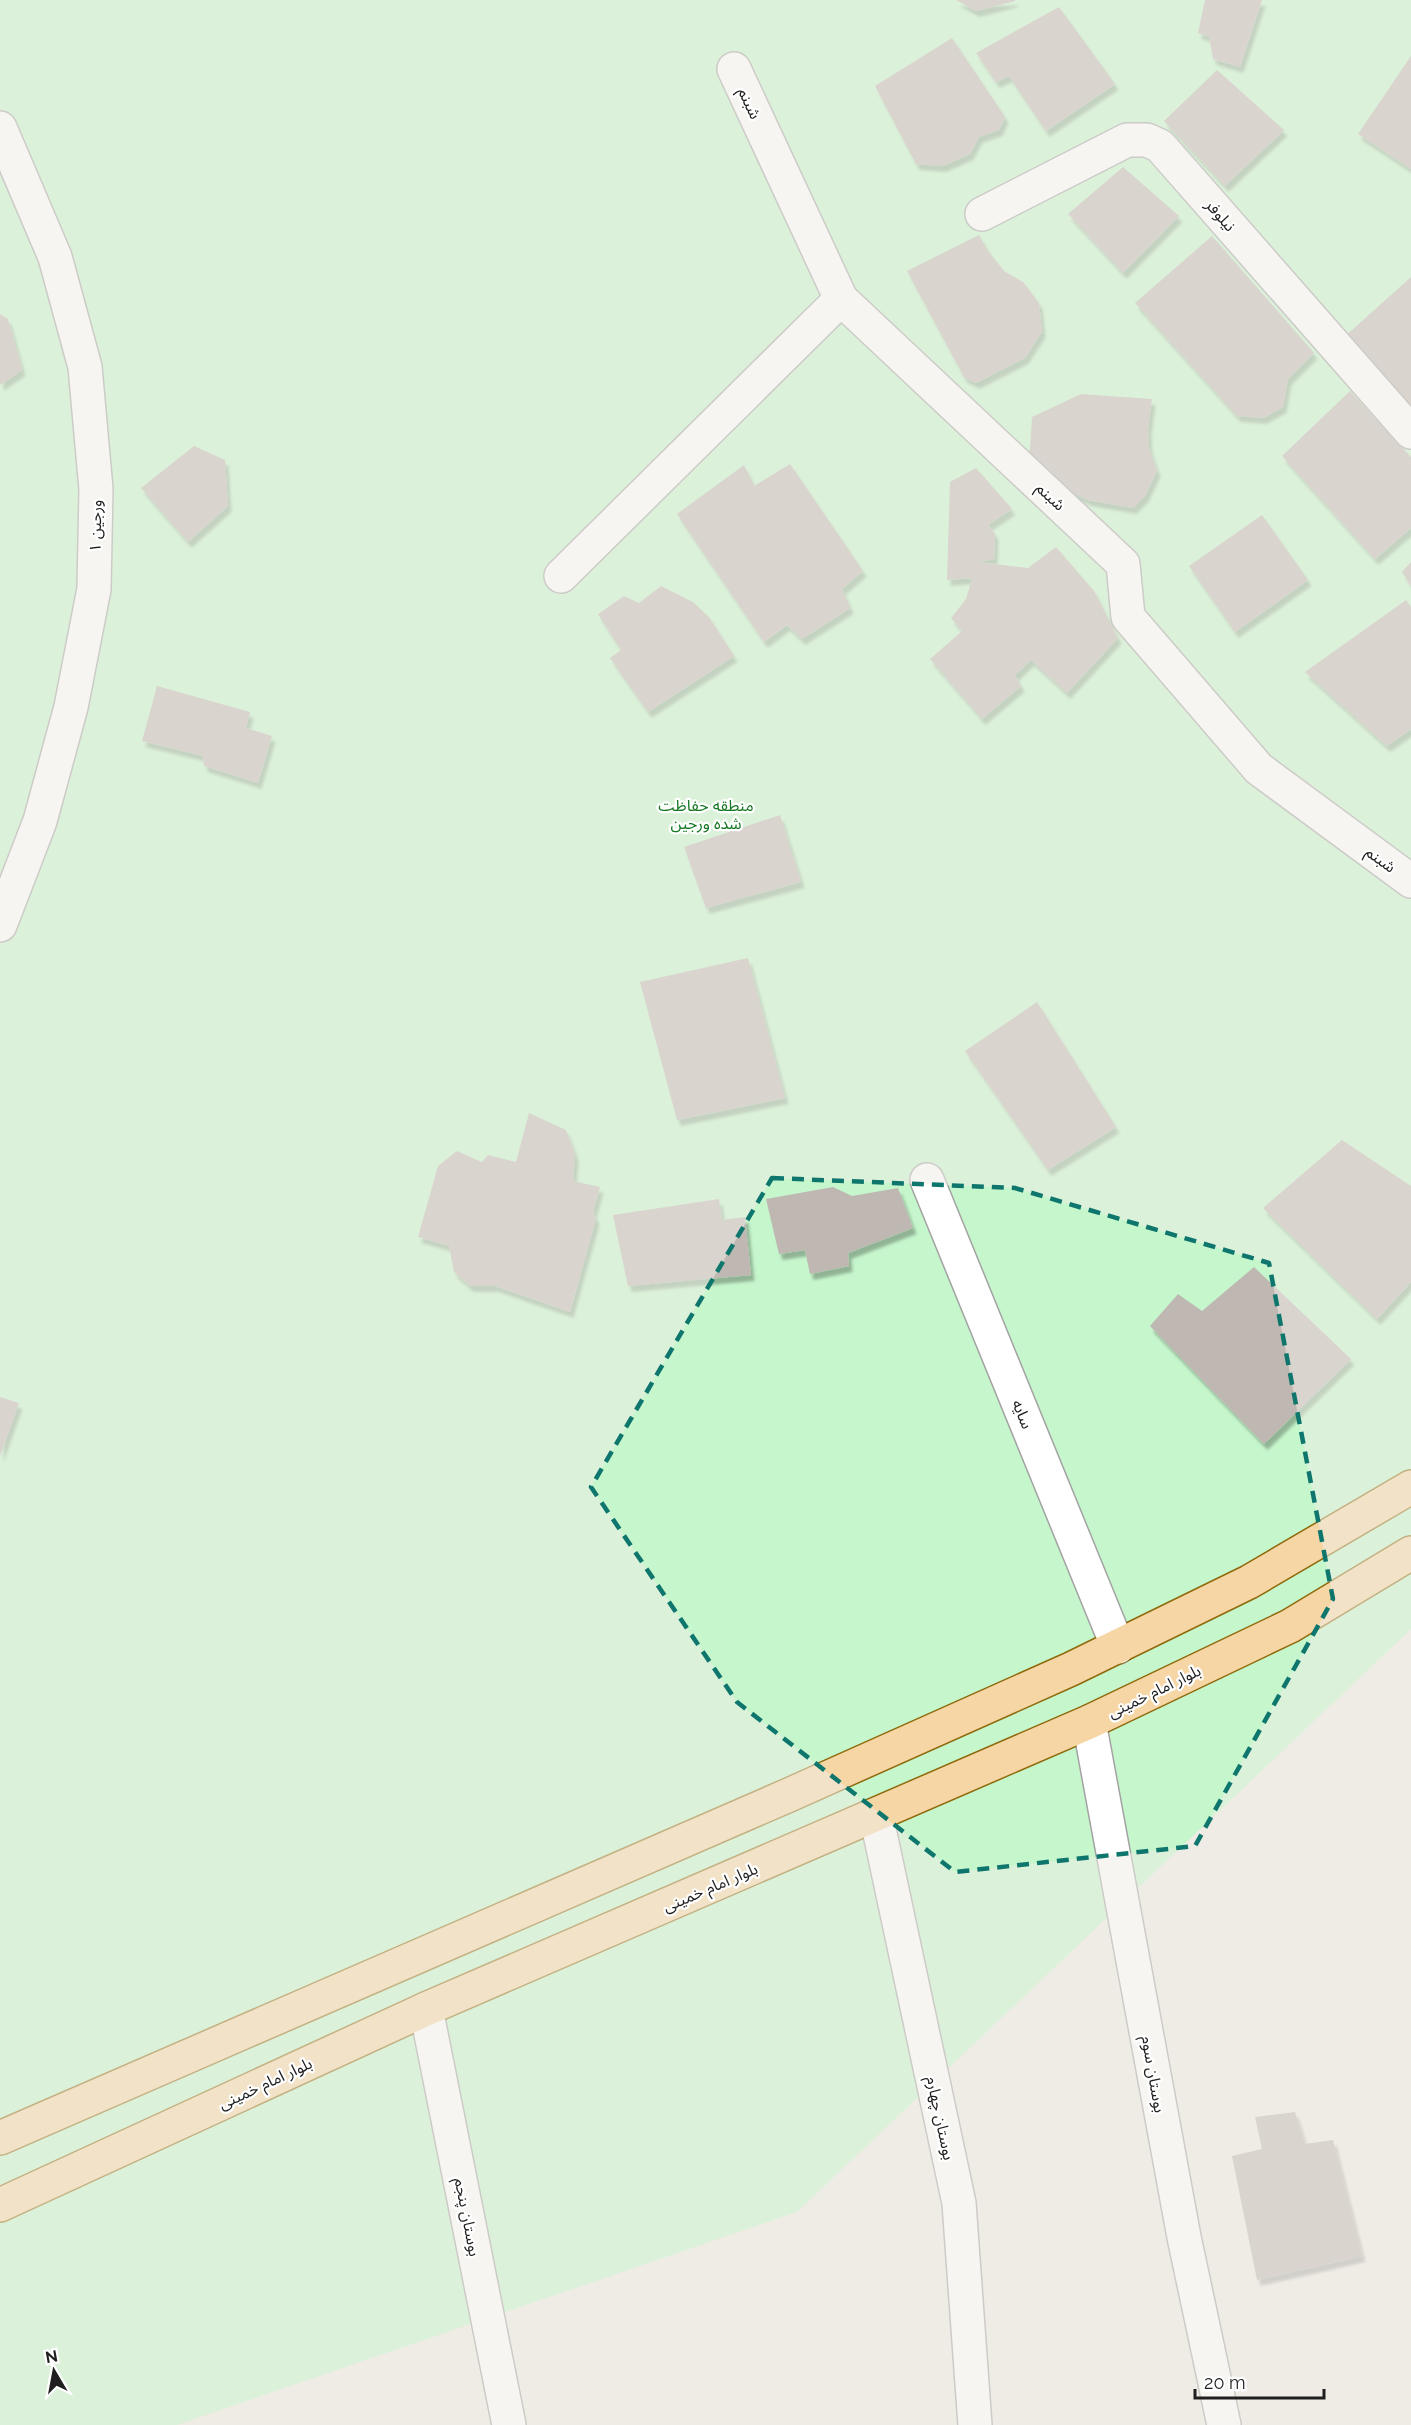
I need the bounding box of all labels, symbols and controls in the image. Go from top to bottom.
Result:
street label: شبنم [731,84,765,123]
street label: نیلوفر [1201,195,1240,235]
street label: شبنم [1030,478,1069,517]
street label: ورجین ۱ [86,499,105,553]
park label: منطقه حفاظت شده ورجین [658,796,754,833]
street label: شبنم [1360,842,1399,879]
street label: سایه [1008,1397,1037,1432]
street label: بلوار امام خمینی [1105,1661,1205,1725]
street label: بلوار امام خمینی [660,1859,762,1919]
street label: بوستان سوم [1134,2034,1170,2115]
street label: بلوار امام خمینی [215,2053,316,2116]
street label: بوستان چهارم [919,2074,959,2162]
street label: بوستان پنجم [448,2176,484,2259]
north arrow [24,2341,84,2401]
text: N [44,2346,59,2367]
scale bar [1195,2362,1324,2400]
text: 20 m [1204,2372,1246,2393]

